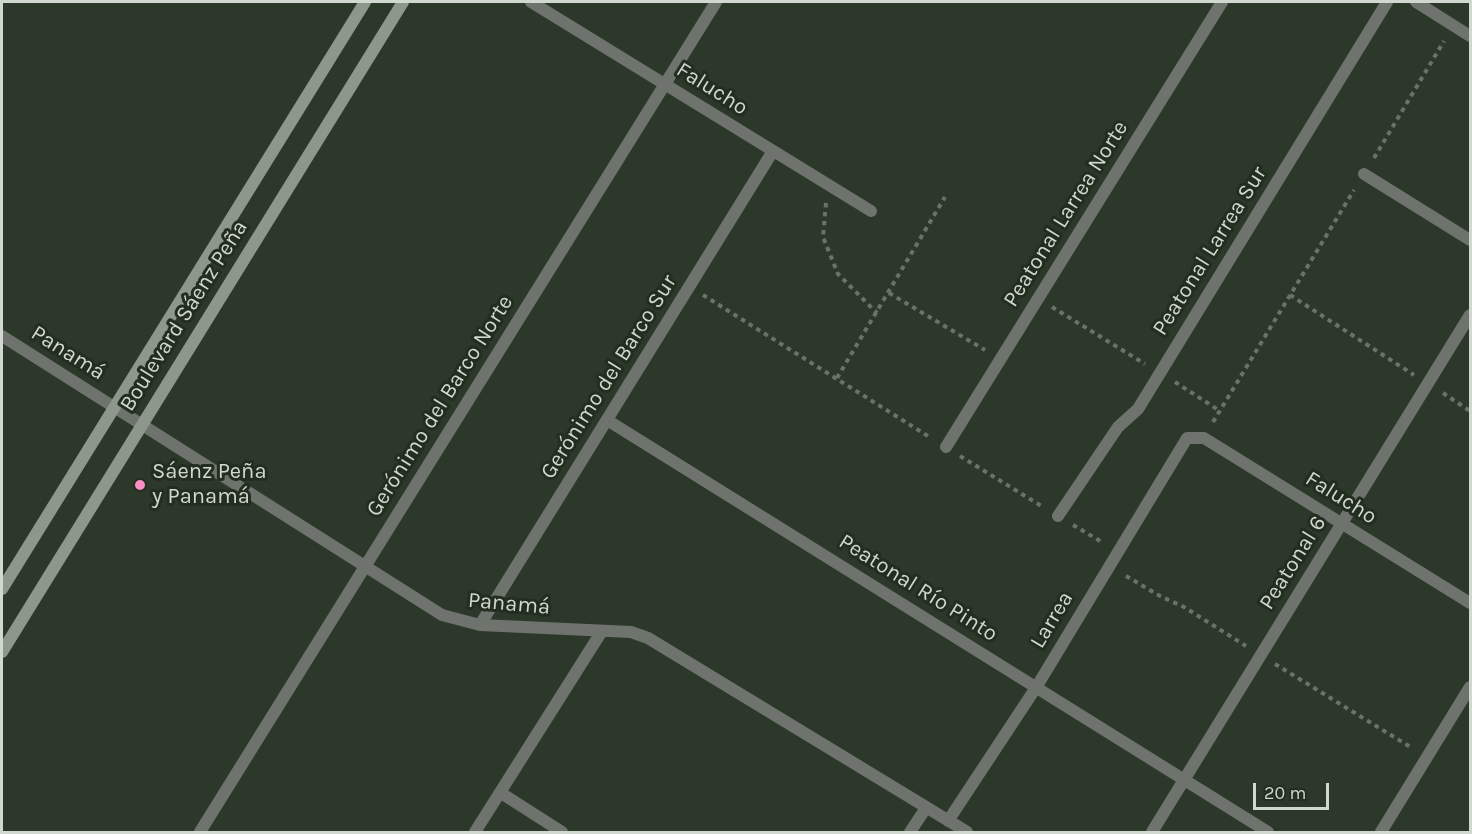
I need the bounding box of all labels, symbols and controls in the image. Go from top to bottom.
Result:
street label: Falucho [671,57,753,121]
street label: Peatonal Larrea Norte [998,116,1134,312]
street label: Peatonal Larrea Sur [1147,162,1273,340]
street label: Boulevard Sáenz Peña [114,216,254,416]
street label: Gerónimo del Barco Sur [535,270,683,484]
street label: Gerónimo del Barco Norte [361,291,519,521]
street label: Panamá [26,320,110,386]
place label: Sáenz Peña y Panamá [152,459,267,511]
street label: Falucho [1300,466,1382,530]
marker: Sáenz Peña y Panamá [133,478,147,492]
street label: Peatonal 6 [1254,511,1332,615]
street label: Peatonal Río Pinto [834,529,1002,647]
street label: Panamá [467,587,551,621]
street label: Larrea [1025,587,1079,653]
scale bar [1256,771,1332,809]
text: 20 m [1264,782,1306,804]

